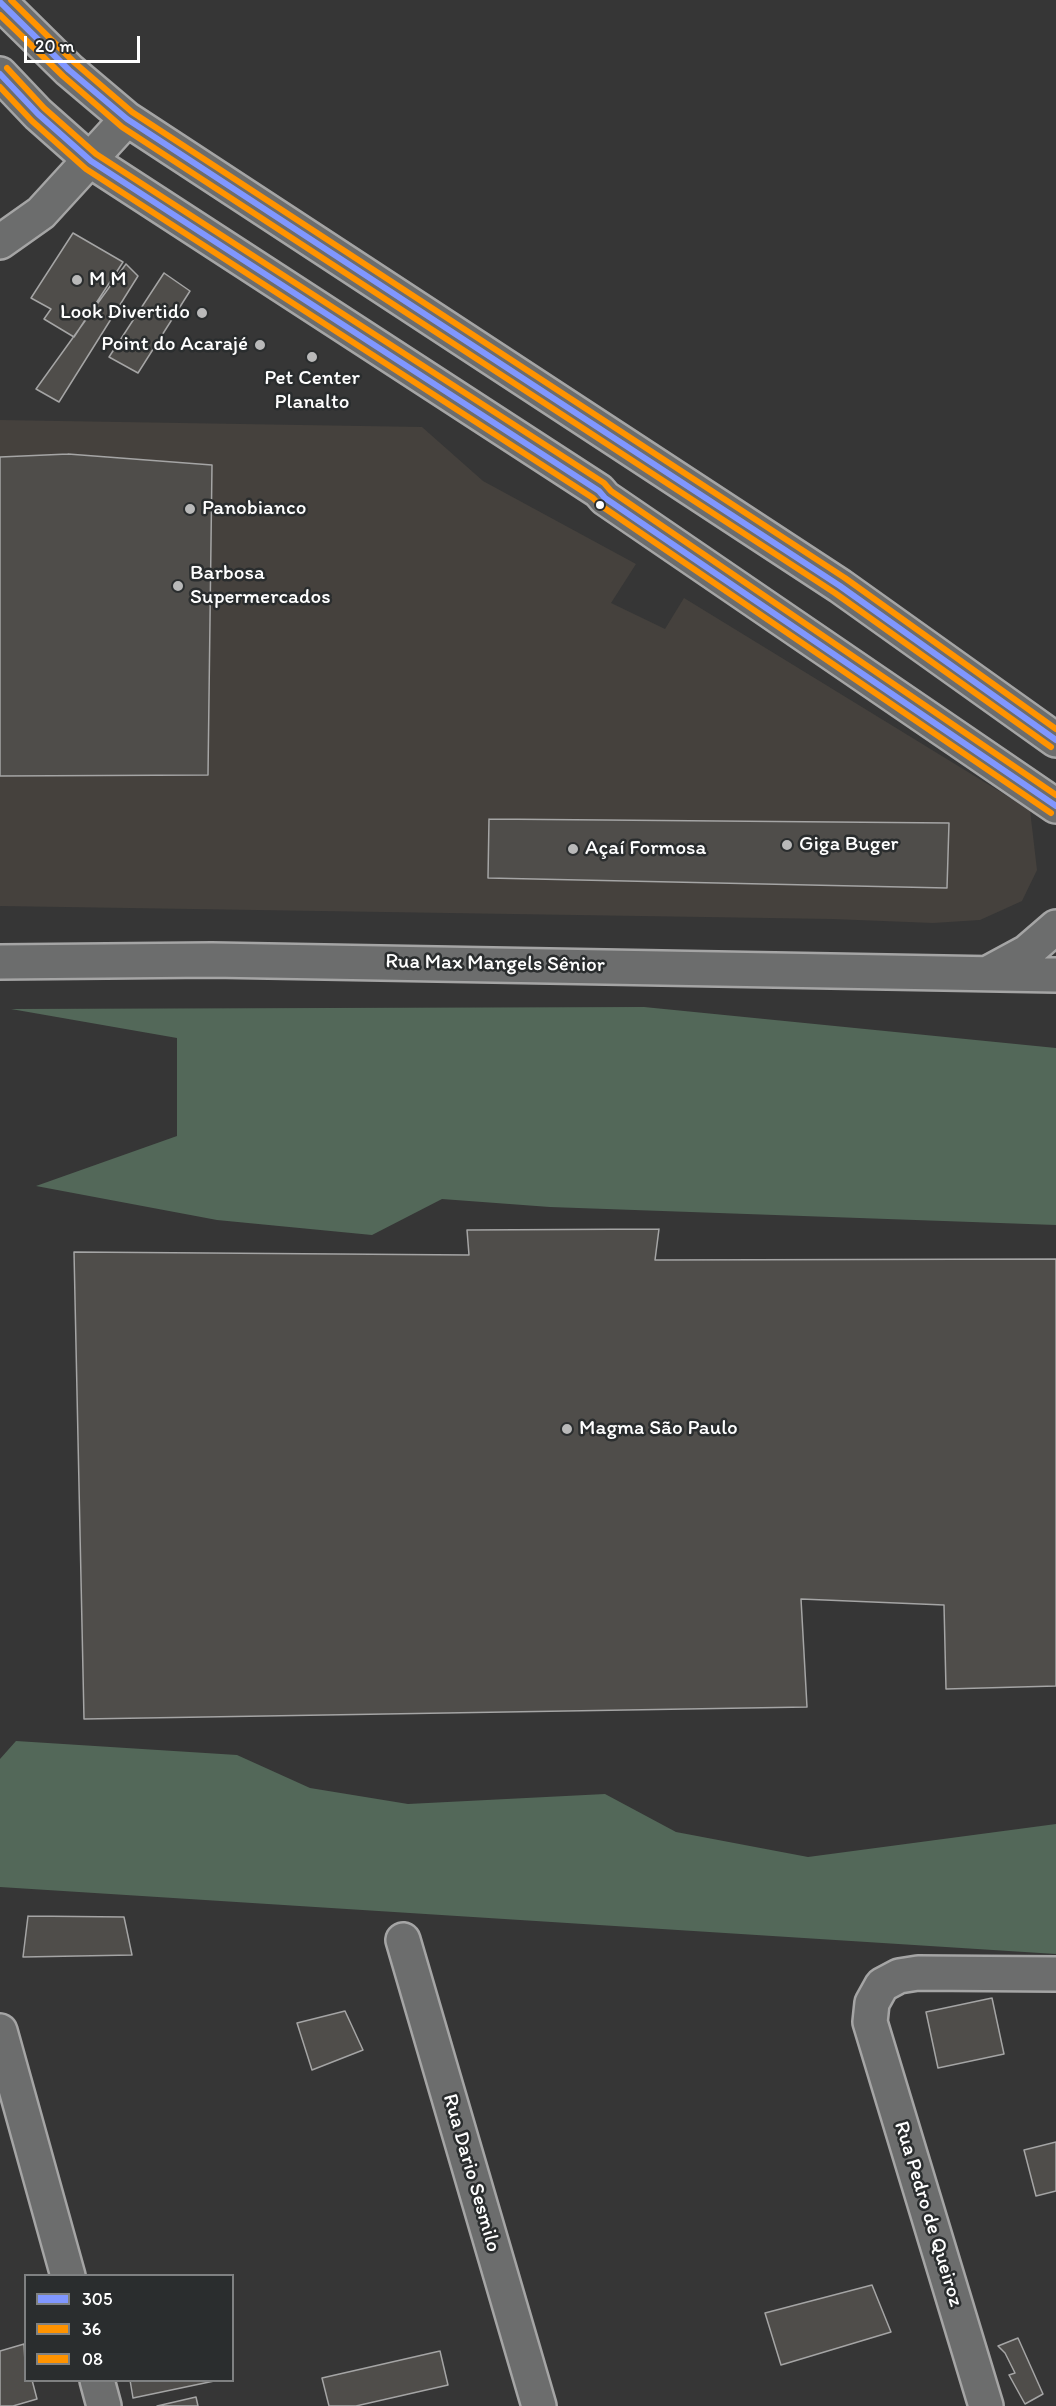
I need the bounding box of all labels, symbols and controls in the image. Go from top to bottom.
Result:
scale bar [27,24,142,62]
text: 20 m [35,35,75,57]
place label: M M [89,267,127,293]
marker: M M [70,273,84,287]
place label: Look Divertido [60,300,190,326]
marker: Look Divertido [195,306,209,320]
place label: Point do Acarajé [101,332,248,358]
marker: Point do Acarajé [253,338,267,352]
marker: Pet Center Planalto [305,350,319,364]
place label: Pet Center Planalto [264,366,360,416]
place label: Panobianco [202,496,306,522]
unlabelled marker [594,499,606,511]
marker: Panobianco [183,502,197,516]
place label: Barbosa Supermercados [190,561,330,611]
marker: Barbosa Supermercados [171,579,185,593]
place label: Giga Buger [799,832,899,858]
place label: Açaí Formosa [585,836,706,862]
marker: Giga Buger [780,838,794,852]
marker: Açaí Formosa [566,842,580,856]
street label: Rua Max Mangels Sênior [385,949,605,979]
place label: Magma São Paulo [579,1416,738,1442]
marker: Magma São Paulo [560,1422,574,1436]
street label: Rua Dario Sesmilo [436,2091,506,2255]
street label: Rua Pedro de Queiroz [888,2118,968,2310]
legend [24,2274,234,2382]
text: 305 [82,2288,112,2310]
text: 36 [82,2318,101,2340]
text: 08 [82,2348,103,2370]

